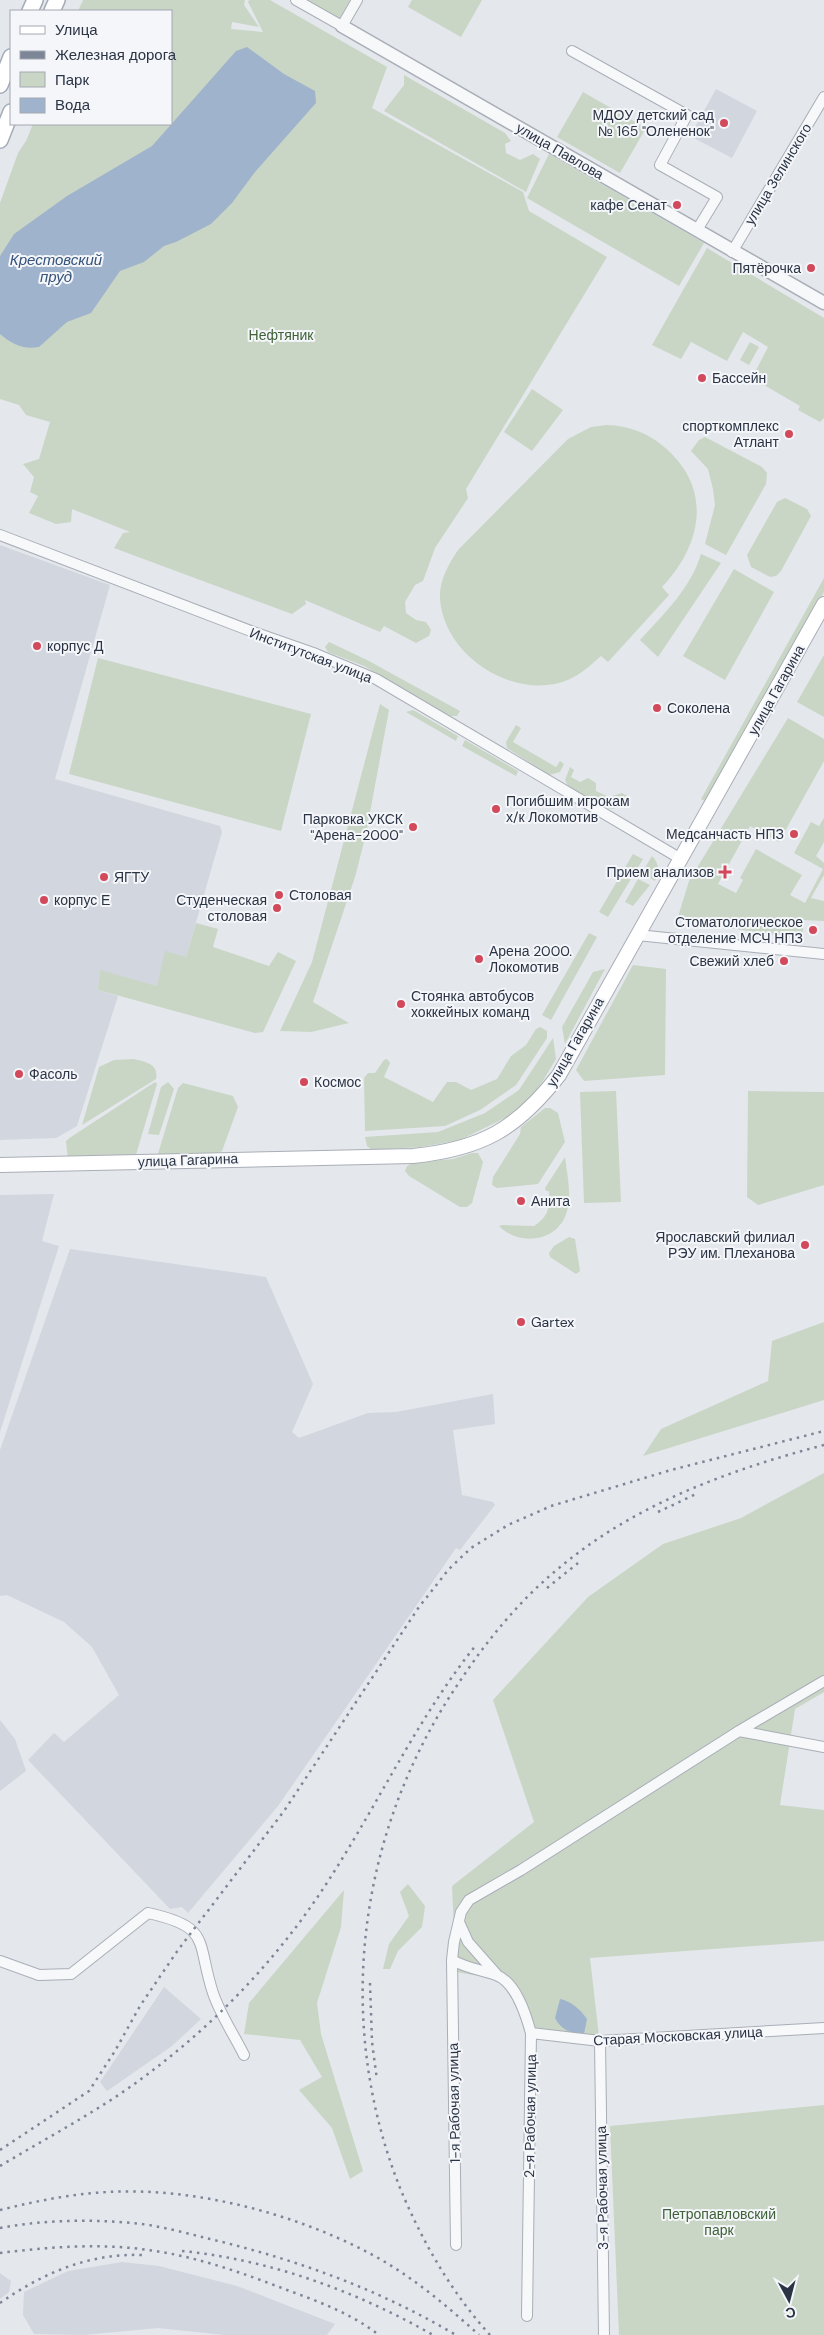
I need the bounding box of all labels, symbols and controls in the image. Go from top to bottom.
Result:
legend [10,10,172,125]
text: Улица [55,20,98,40]
text: Железная дорога [55,45,177,65]
text: Парк [55,70,89,90]
text: Вода [55,95,91,115]
place label: МДОУ детский сад № 165 "Олененок" [592,106,714,140]
marker: МДОУ детский сад № 165 "Олененок" [718,117,730,129]
street label: улица Павлова [513,119,607,183]
street label: улица Зелинского [741,120,816,228]
place label: кафе Сенат [590,196,668,214]
marker: кафе Сенат [671,199,683,211]
water label: Крестовский пруд [10,250,103,287]
place label: Пятёрочка [732,259,801,277]
marker: Пятёрочка [805,262,817,274]
park label: Нефтяник [249,326,314,344]
place label: Бассейн [712,369,766,387]
marker: Бассейн [696,372,708,384]
place label: спорткомплекс Атлант [682,417,780,451]
marker: спорткомплекс Атлант [783,428,795,440]
street label: Институтская улица [247,623,375,687]
place label: корпус Д [47,637,104,655]
marker: корпус Д [31,640,43,652]
street label: улица Гагарина [744,642,808,738]
place label: Соколена [667,699,730,717]
marker: Соколена [651,702,663,714]
place label: Погибшим игрокам х/к Локомотив [506,792,630,826]
marker: Погибшим игрокам х/к Локомотив [490,803,502,815]
place label: Парковка УКСК "Арена-2000" [303,810,404,844]
marker: Парковка УКСК "Арена-2000" [407,821,419,833]
place label: Медсанчасть НПЗ [666,825,784,843]
marker: Медсанчасть НПЗ [788,828,800,840]
place label: Прием анализов [606,863,714,881]
marker: Прием анализов [718,865,732,879]
place label: ЯГТУ [114,868,149,886]
marker: ЯГТУ [98,871,110,883]
place label: Столовая [289,886,352,904]
marker: Столовая [273,889,285,901]
place label: корпус Е [54,891,110,909]
place label: Студенческая столовая [176,891,267,925]
marker: корпус Е [38,894,50,906]
marker: Студенческая столовая [271,902,283,914]
place label: Стоматологическое отделение МСЧ НПЗ [668,913,803,947]
marker: Стоматологическое отделение МСЧ НПЗ [807,924,819,936]
place label: Арена 2000. Локомотив [489,942,572,976]
place label: Свежий хлеб [689,952,774,970]
marker: Арена 2000. Локомотив [473,953,485,965]
marker: Свежий хлеб [778,955,790,967]
place label: Стоянка автобусов хоккейных команд [411,987,534,1021]
street label: улица Гагарина [542,994,608,1090]
marker: Стоянка автобусов хоккейных команд [395,998,407,1010]
place label: Фасоль [29,1065,78,1083]
marker: Фасоль [13,1068,25,1080]
place label: Космос [314,1073,361,1091]
marker: Космос [298,1076,310,1088]
street label: улица Гагарина [137,1149,239,1171]
place label: Анита [531,1192,570,1210]
marker: Анита [515,1195,527,1207]
place label: Ярославский филиал РЭУ им. Плеханова [655,1228,795,1262]
marker: Ярославский филиал РЭУ им. Плеханова [799,1239,811,1251]
place label: Gartex [531,1313,574,1331]
marker: Gartex [515,1316,527,1328]
street label: Старая Московская улица [593,2023,764,2049]
street label: 1-я Рабочая улица [444,2043,464,2163]
street label: 2-я Рабочая улица [520,2054,540,2178]
street label: 3-я Рабочая улица [592,2126,612,2250]
park label: Петропавловский парк [662,2205,776,2239]
north arrow [764,2275,814,2325]
text: С [784,2303,797,2322]

